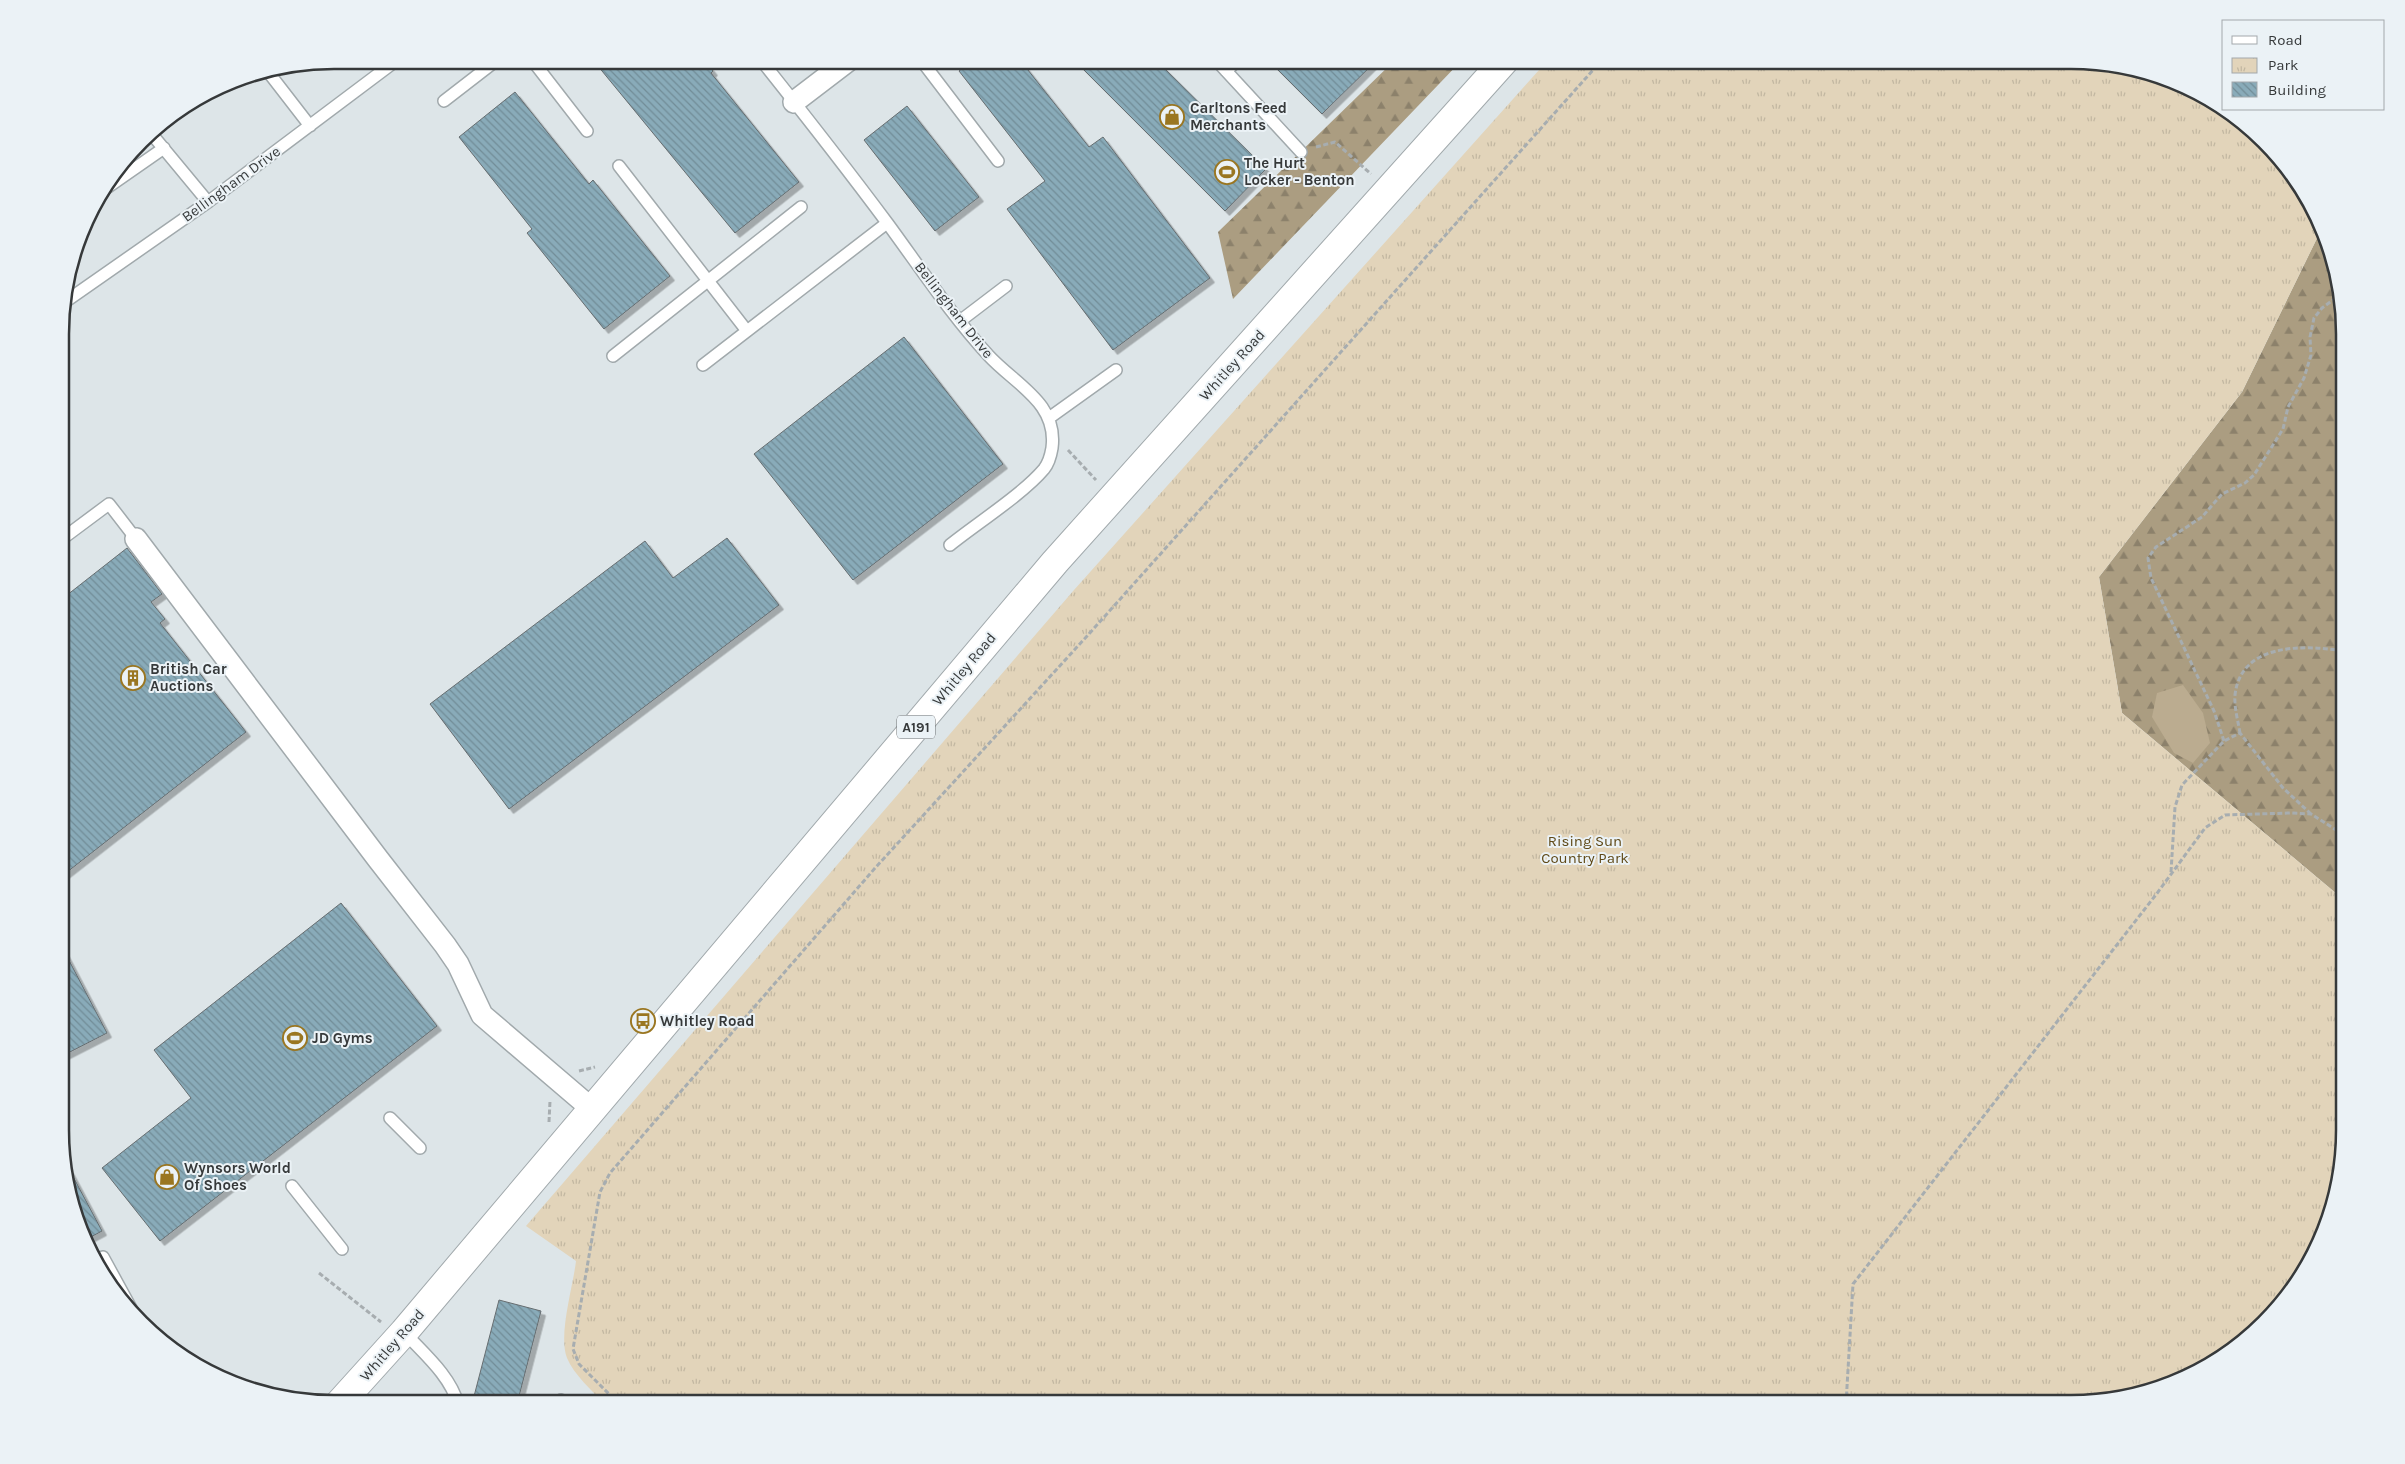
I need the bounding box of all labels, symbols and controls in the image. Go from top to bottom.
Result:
legend [2222,20,2385,110]
text: Road [2268,31,2303,49]
text: Park [2268,56,2298,74]
text: Building [2268,81,2326,99]
place label: Carltons Feed Merchants [1190,99,1287,134]
shop icon: Carltons Feed Merchants [1159,104,1185,130]
street label: Bellingham Drive [178,142,284,226]
place label: The Hurt Locker - Benton [1244,154,1355,189]
sports icon: The Hurt Locker - Benton [1214,159,1240,185]
street label: Bellingham Drive [911,258,997,362]
street label: Whitley Road [1195,326,1269,404]
street label: Whitley Road [928,629,1000,709]
place label: British Car Auctions [150,660,227,695]
building icon: British Car Auctions [120,665,146,691]
road number: A191 [897,716,935,739]
park label: Rising Sun Country Park [1541,832,1629,867]
bus stop icon: Whitley Road [630,1008,656,1034]
place label: Whitley Road [660,1012,754,1030]
sports icon: JD Gyms [282,1025,308,1051]
place label: JD Gyms [312,1029,373,1047]
place label: Wynsors World Of Shoes [184,1159,291,1194]
shop icon: Wynsors World Of Shoes [154,1164,180,1190]
street label: Whitley Road [356,1305,428,1385]

